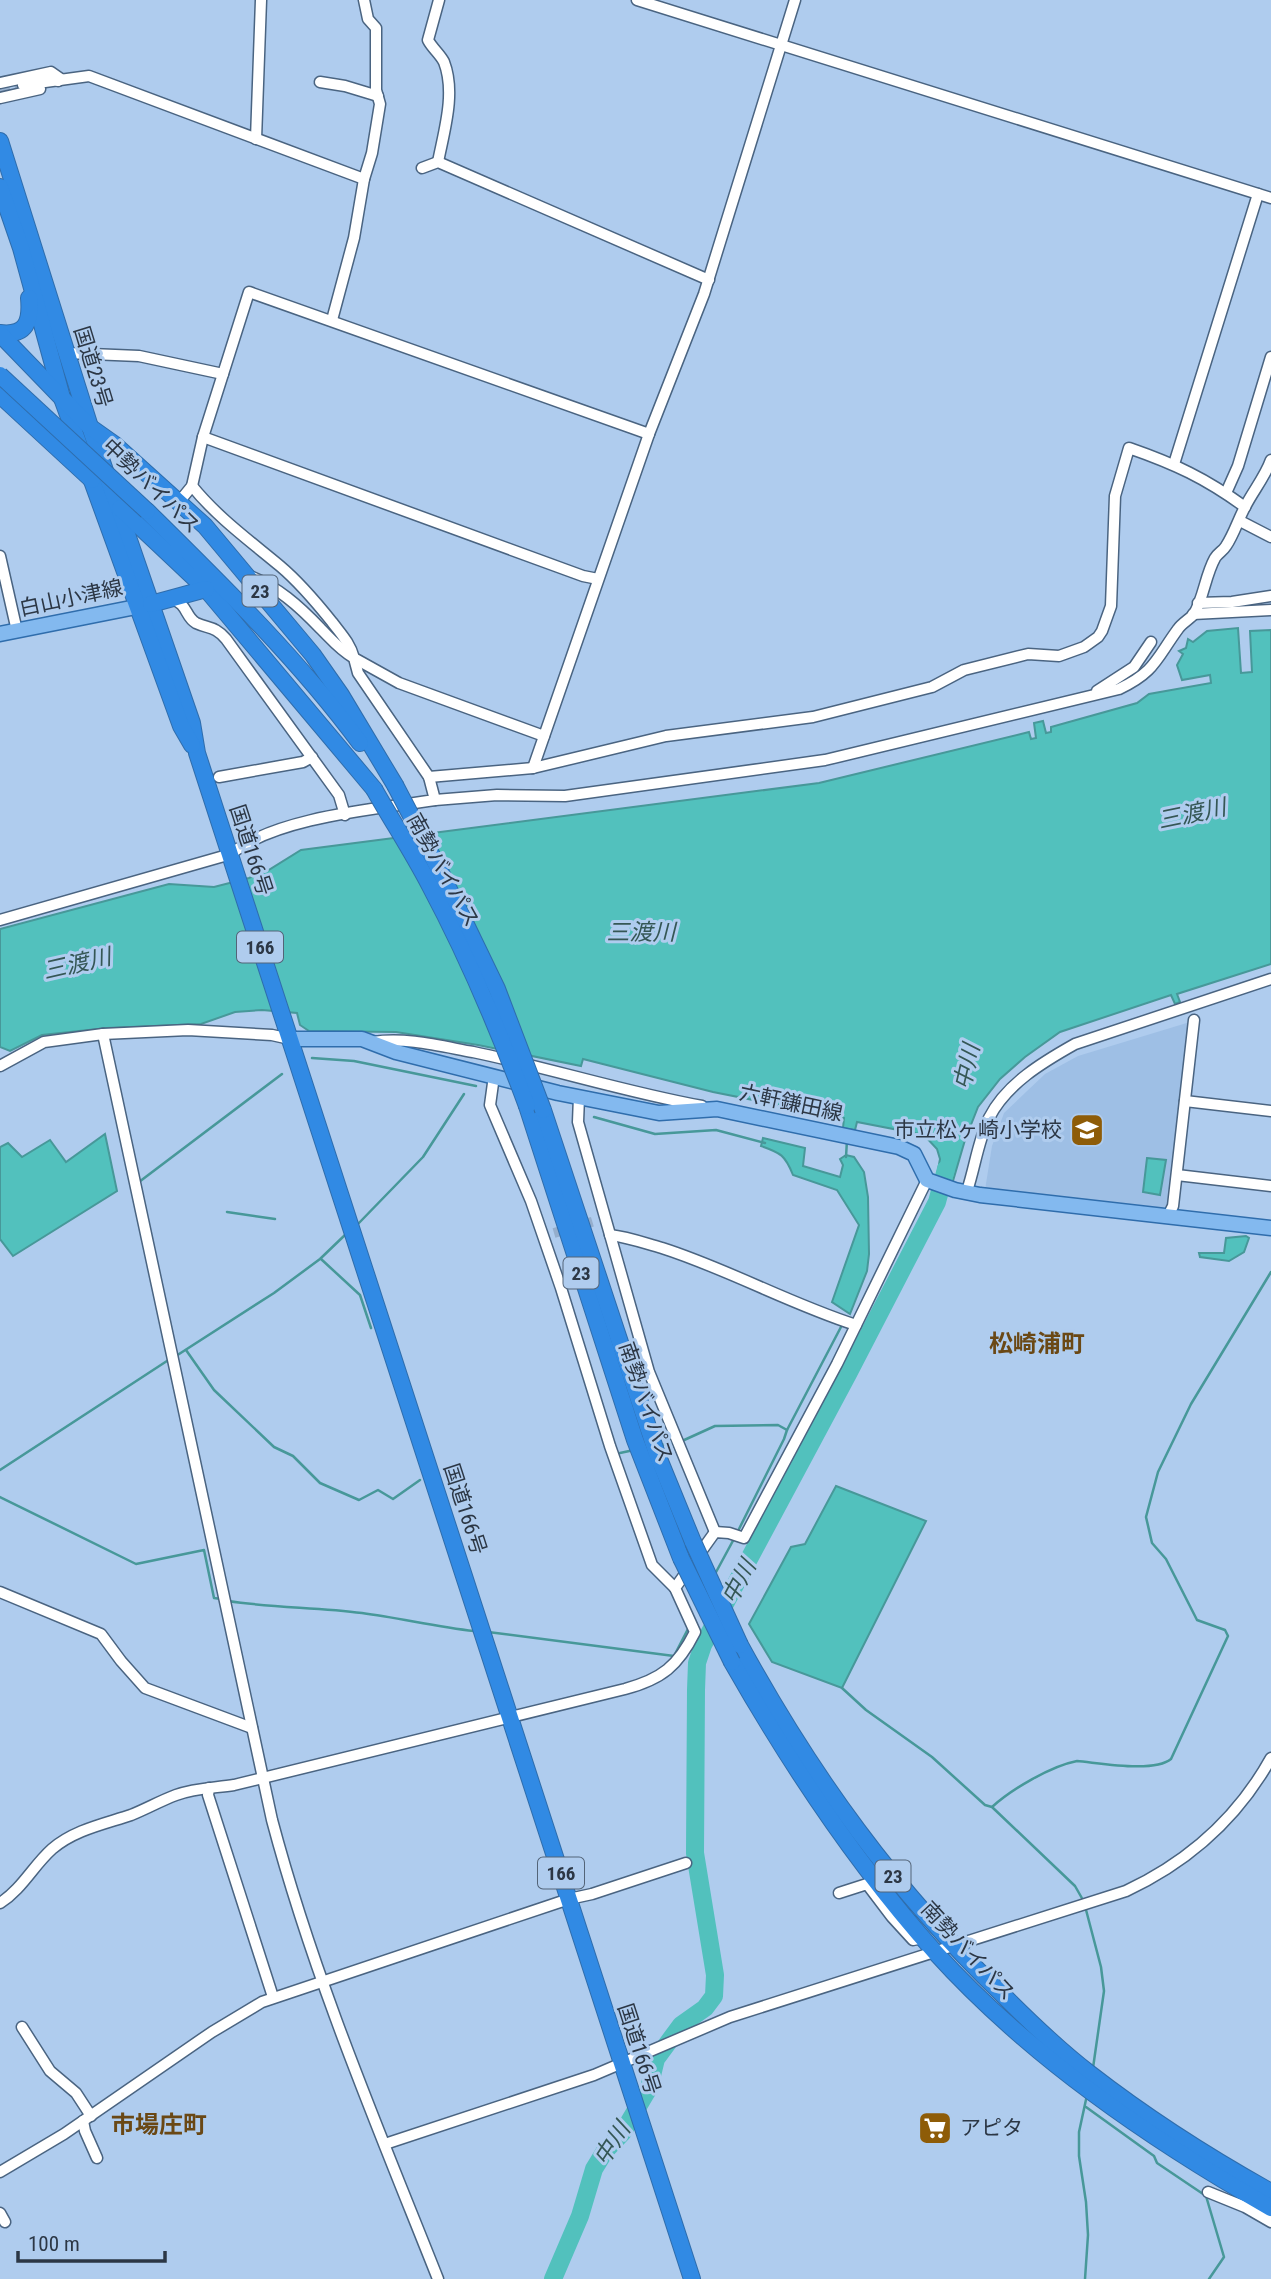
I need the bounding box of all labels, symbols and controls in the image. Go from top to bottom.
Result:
street label: 国道23号 [69,323,117,411]
street label: 中勢バイパス [97,434,205,538]
street label: 白山小津線 [17,575,125,621]
road number: 23 [243,576,278,606]
water label: 三渡川 [1155,793,1231,834]
street label: 国道166号 [225,802,277,898]
street label: 南勢バイパス [402,809,484,931]
water label: 三渡川 [607,919,679,946]
road number: 166 [237,931,283,962]
water label: 三渡川 [40,942,117,985]
water label: 中川 [949,1039,986,1092]
street label: 六軒鎌田線 [737,1080,845,1126]
school or university icon: 市立松ヶ崎小学校 [1068,1111,1106,1149]
place label: 市立松ヶ崎小学校 [894,1118,1062,1142]
road number: 23 [564,1258,598,1288]
district label: 松崎浦町 [989,1330,1085,1358]
street label: 南勢バイパス [614,1339,678,1465]
street label: 国道166号 [439,1461,491,1557]
water label: 中川 [716,1553,763,1609]
road number: 166 [538,1857,584,1888]
road number: 23 [876,1860,910,1892]
street label: 南勢バイパス [916,1897,1020,2005]
street label: 国道166号 [613,2001,665,2097]
supermarket icon: アピタ [916,2109,954,2147]
district label: 市場庄町 [111,2111,207,2139]
water label: 中川 [588,2115,637,2171]
place label: アピタ [960,2116,1023,2140]
scale bar [18,2220,164,2264]
text: 100 m [28,2232,80,2256]

